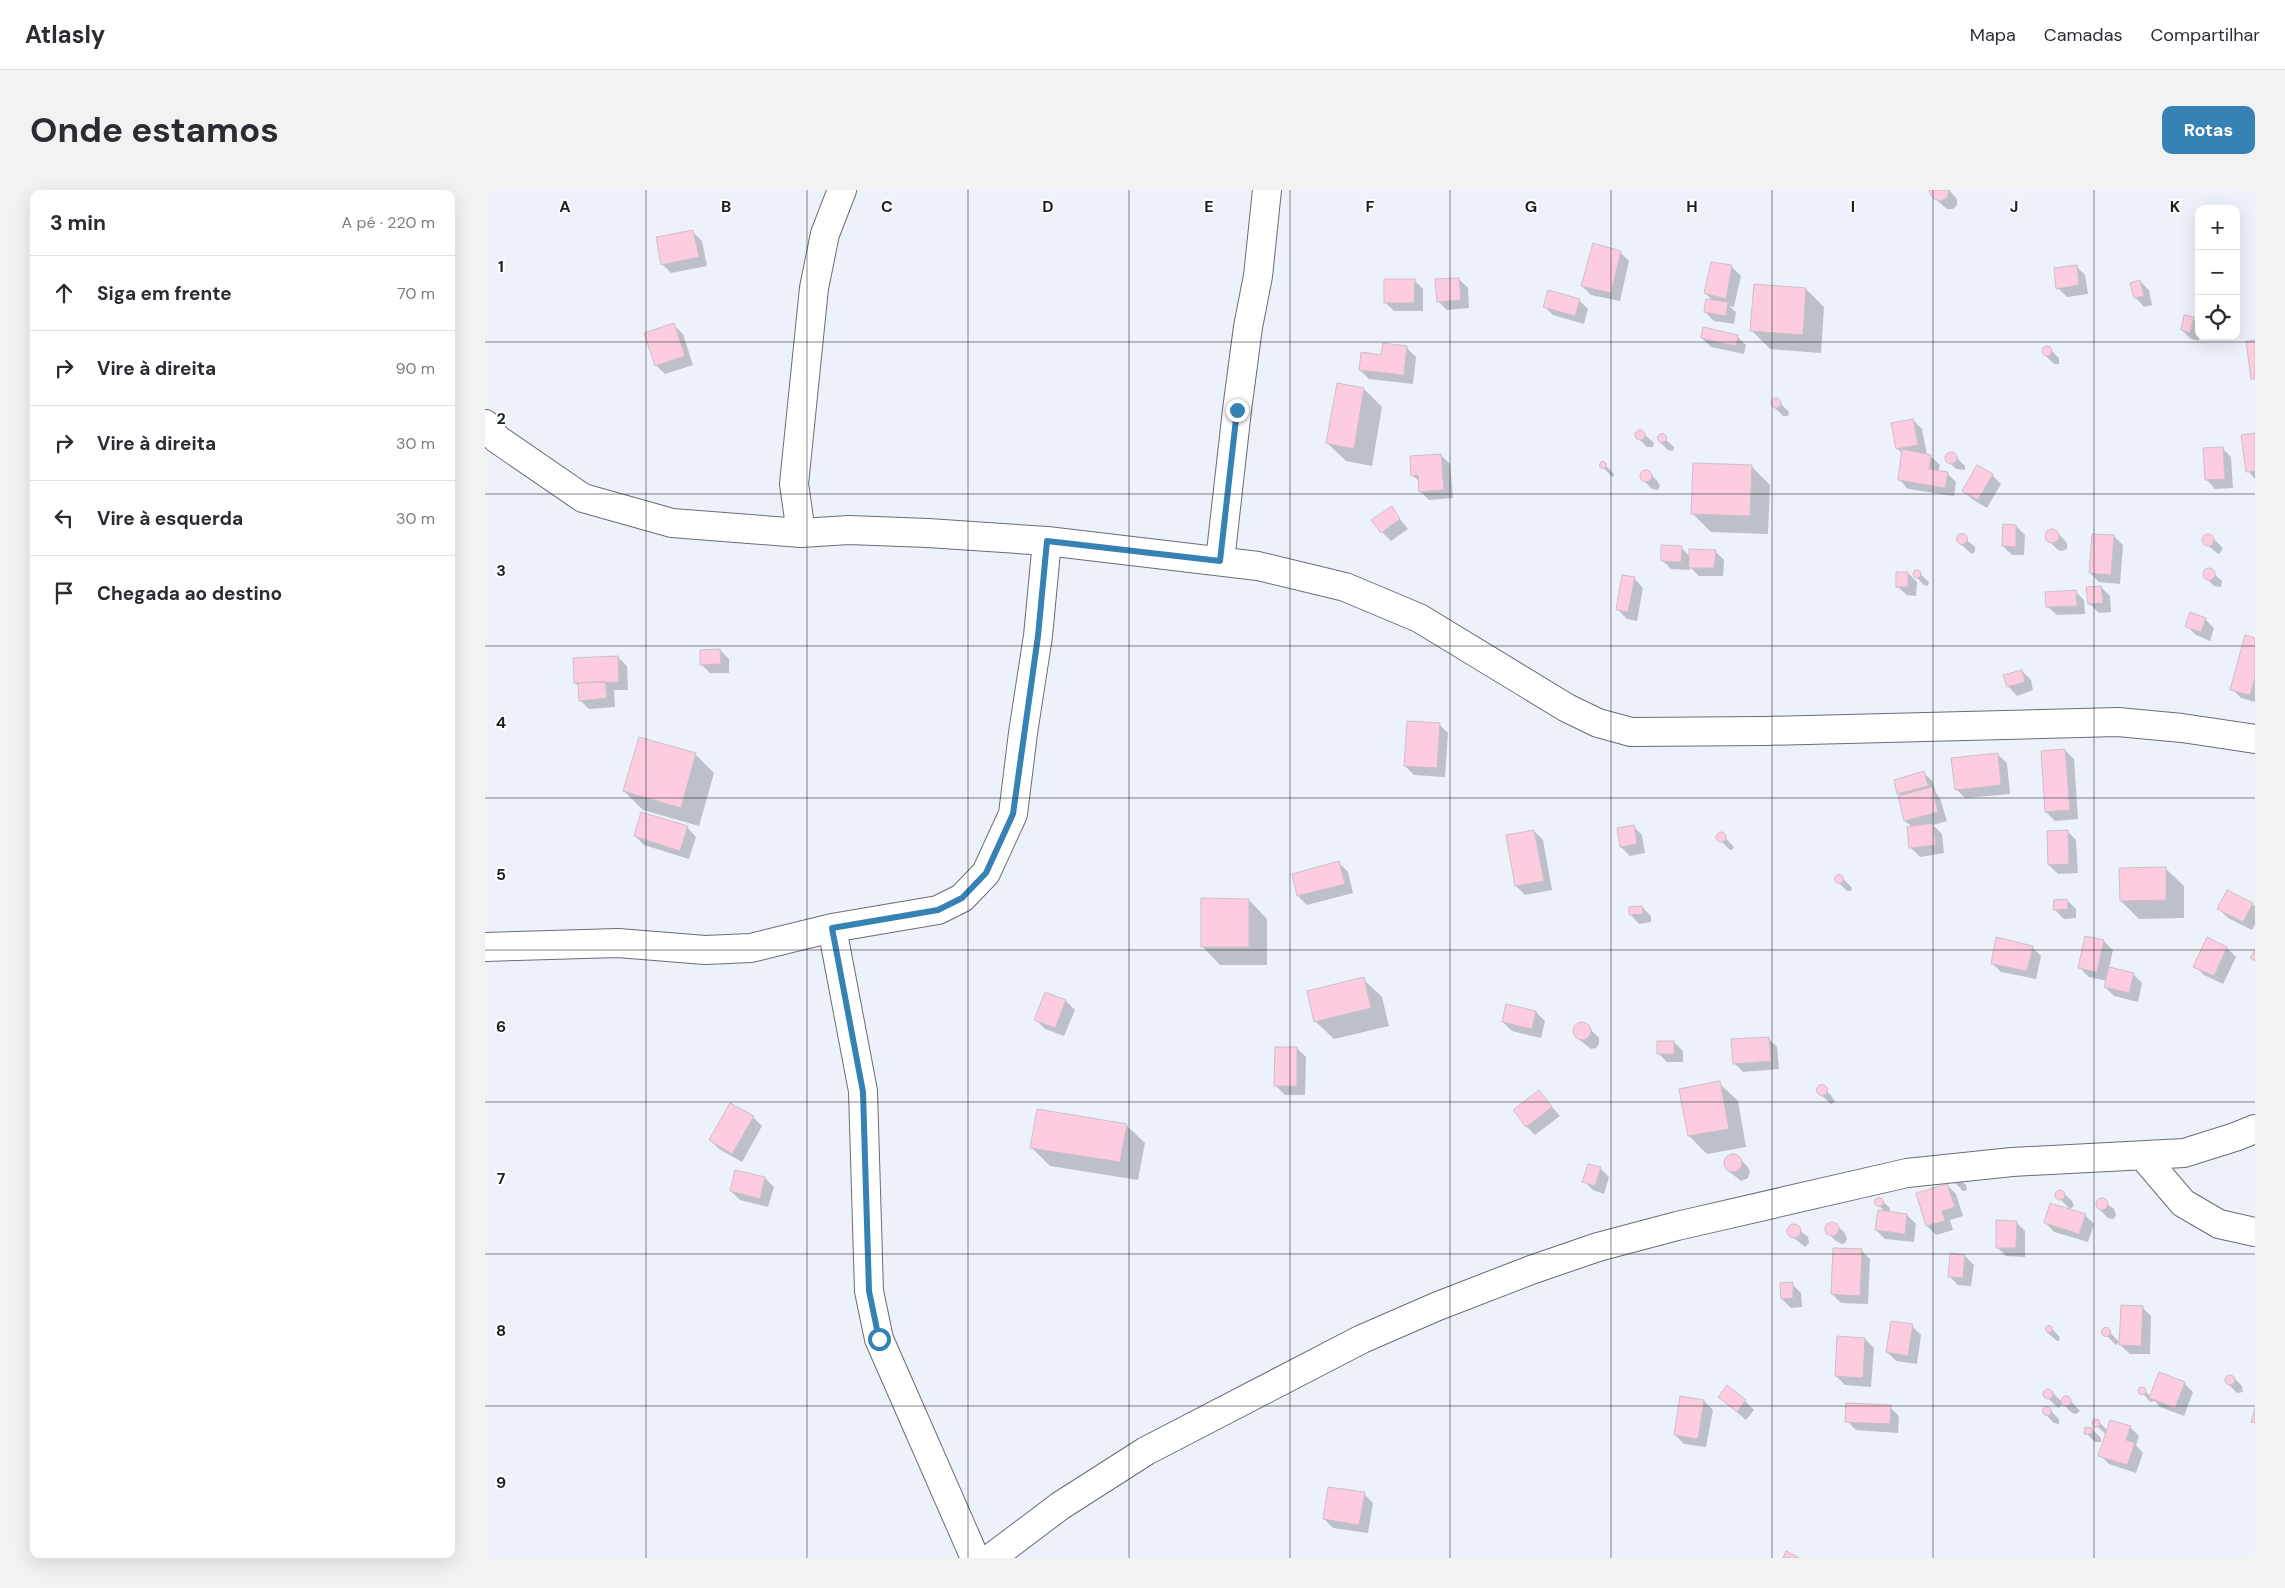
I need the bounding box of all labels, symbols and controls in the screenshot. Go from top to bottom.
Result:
text: Atlasly [25,19,105,50]
text: Mapa [1970,23,2016,47]
text: Camadas [2044,23,2122,47]
text: Compartilhar [2150,23,2260,47]
button: Rotas [2162,106,2255,154]
text: Onde estamos [30,107,279,153]
text: A [559,196,571,217]
text: B [721,196,731,217]
text: C [881,196,893,217]
text: D [1042,196,1054,217]
text: E [1204,196,1214,217]
text: F [1366,196,1375,217]
text: G [1525,196,1537,217]
text: H [1686,196,1698,217]
text: I [1851,196,1855,217]
text: J [2010,196,2018,217]
text: K [2170,196,2181,217]
map controls [2195,205,2240,340]
button: + [2195,205,2240,250]
text: 3 min [50,209,106,237]
text: A pé · 220 m [342,212,435,233]
button: − [2195,250,2240,295]
text: 1 [498,256,504,277]
icon: ahead [50,279,78,307]
text: Siga em frente [97,281,232,306]
text: 70 m [397,283,435,304]
button: locate [2195,295,2240,340]
icon: right [50,354,78,382]
text: Vire à direita [97,356,216,381]
text: 90 m [395,358,435,379]
route end [1226,399,1249,422]
text: 2 [496,408,506,429]
icon: right [50,429,78,457]
text: Vire à direita [97,431,216,456]
text: 30 m [396,433,435,454]
icon: left [50,504,78,532]
text: Vire à esquerda [97,506,243,531]
text: 30 m [396,508,435,529]
text: 3 [496,560,506,581]
icon: arrive [50,579,78,607]
text: Chegada ao destino [97,581,282,606]
text: 4 [496,712,506,733]
text: 5 [496,864,506,885]
text: 6 [496,1016,506,1037]
text: 7 [497,1168,506,1189]
text: 8 [496,1320,506,1341]
route start [868,1328,891,1351]
text: 9 [496,1472,506,1493]

